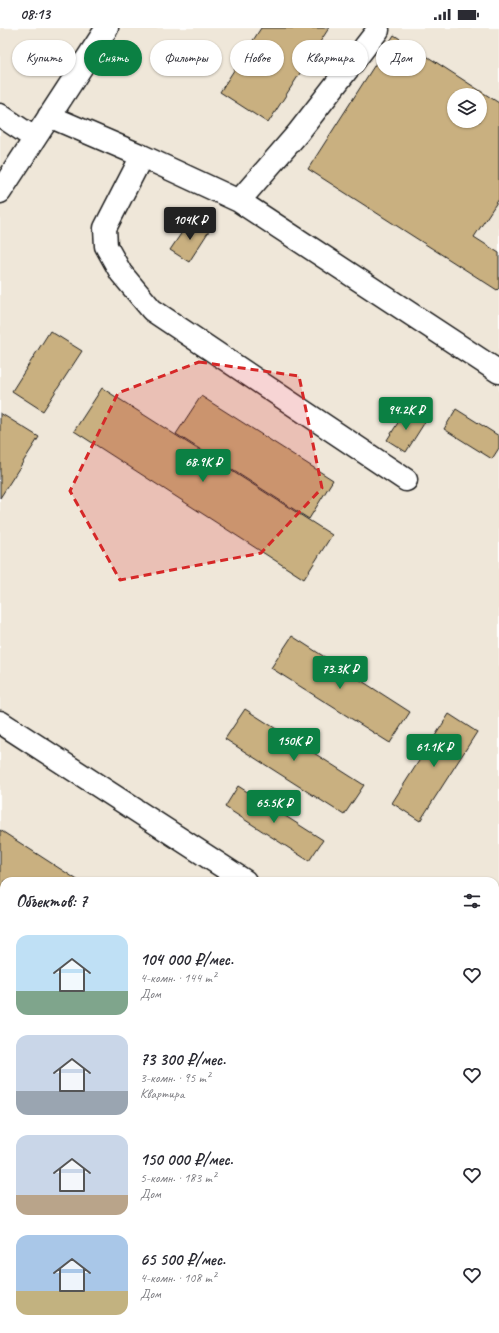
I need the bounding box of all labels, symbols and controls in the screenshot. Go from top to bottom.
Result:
text: 08:13 [20,5,50,24]
chip: Купить [12,40,76,76]
chip: Снять [84,40,142,76]
chip: Фильтры [150,40,222,76]
chip: Новое [230,40,284,76]
chip: Квартира [292,40,368,76]
chip: Дом [376,40,426,76]
map controls [447,88,487,128]
button: layers [447,88,487,128]
pin: 104K ₽ [157,207,223,241]
text: 104K ₽ [173,212,207,228]
pin: 94.2K ₽ [369,397,443,431]
text: 94.2K ₽ [388,402,424,418]
pin: 68.9K ₽ [166,449,240,483]
text: 68.9K ₽ [185,454,221,470]
pin: 73.3K ₽ [303,656,377,690]
text: 73.3K ₽ [322,661,358,677]
pin: 150K ₽ [261,728,327,762]
text: 150K ₽ [277,733,311,749]
pin: 61.1K ₽ [397,734,471,768]
text: 61.1K ₽ [416,739,452,755]
pin: 65.5K ₽ [237,790,311,824]
text: 65.5K ₽ [256,795,292,811]
icon: filters [461,890,483,912]
text: Объектов: 7 [16,891,87,912]
text: 104 000 ₽/мес. [140,949,233,970]
icon: home [48,951,96,999]
icon: heart [461,964,483,986]
text: 4-комн. · 144 m² [140,970,216,986]
text: Дом [140,986,161,1002]
text: 73 300 ₽/мес. [140,1049,226,1070]
icon: home [48,1051,96,1099]
icon: heart [461,1064,483,1086]
text: 3-комн. · 95 m² [140,1070,210,1086]
text: Квартира [140,1086,184,1102]
text: 150 000 ₽/мес. [140,1149,233,1170]
icon: home [48,1151,96,1199]
icon: heart [461,1164,483,1186]
text: 5-комн. · 183 m² [140,1170,216,1186]
text: Дом [140,1186,161,1202]
text: 65 500 ₽/мес. [140,1249,225,1270]
icon: home [48,1251,96,1299]
icon: heart [461,1264,483,1286]
text: 4-комн. · 108 m² [140,1270,216,1286]
text: Дом [140,1286,161,1302]

